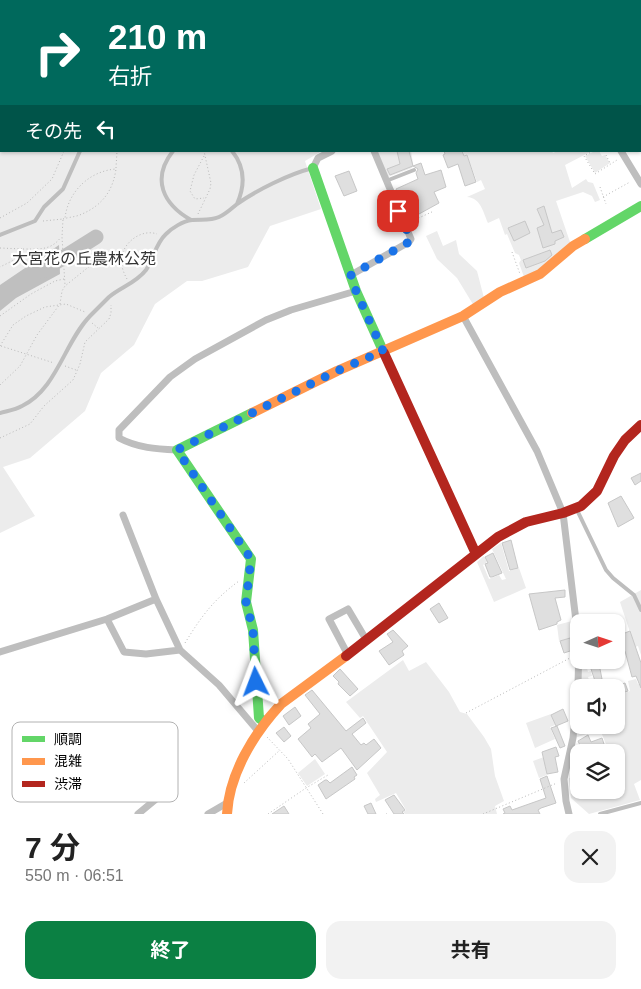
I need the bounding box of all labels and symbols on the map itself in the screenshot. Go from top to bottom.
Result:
pin [377,190,419,232]
park label: 大宮花の丘農林公苑 [12,250,156,267]
north arrow [570,614,625,669]
position arrow [229,655,281,707]
legend [12,722,178,802]
text: 順調 [54,731,82,747]
text: 混雑 [54,753,82,769]
text: 渋滞 [54,776,82,792]

